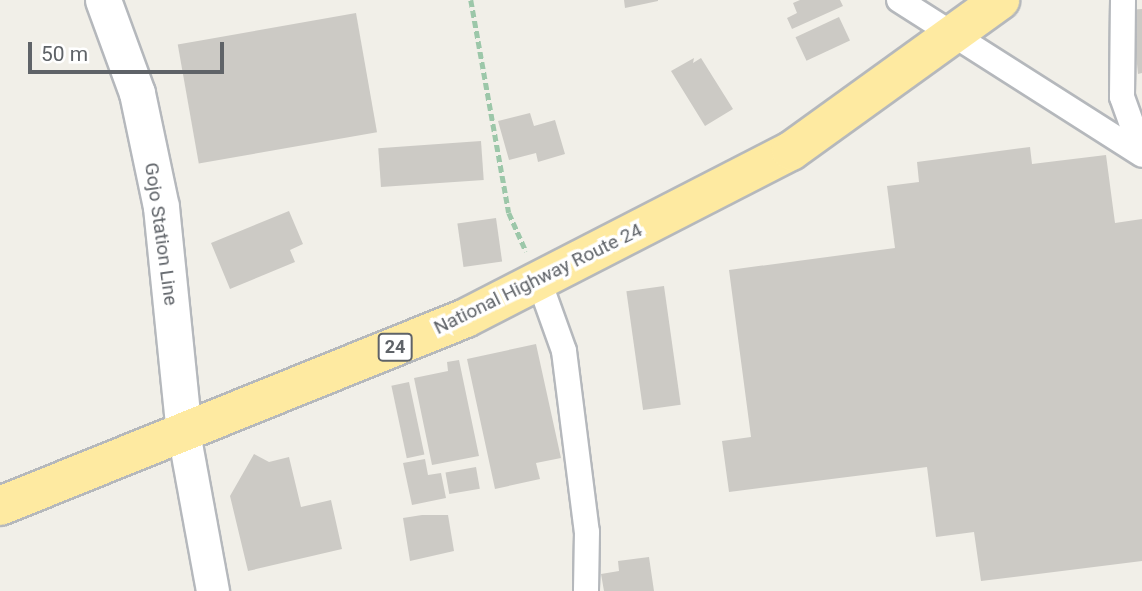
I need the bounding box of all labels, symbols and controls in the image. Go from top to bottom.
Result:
scale bar [32,28,228,72]
text: 50 m [41,42,88,66]
street label: Gojo Station Line [140,161,182,307]
street label: National Highway Route 24 [430,219,646,339]
road number: 24 [378,332,412,362]

